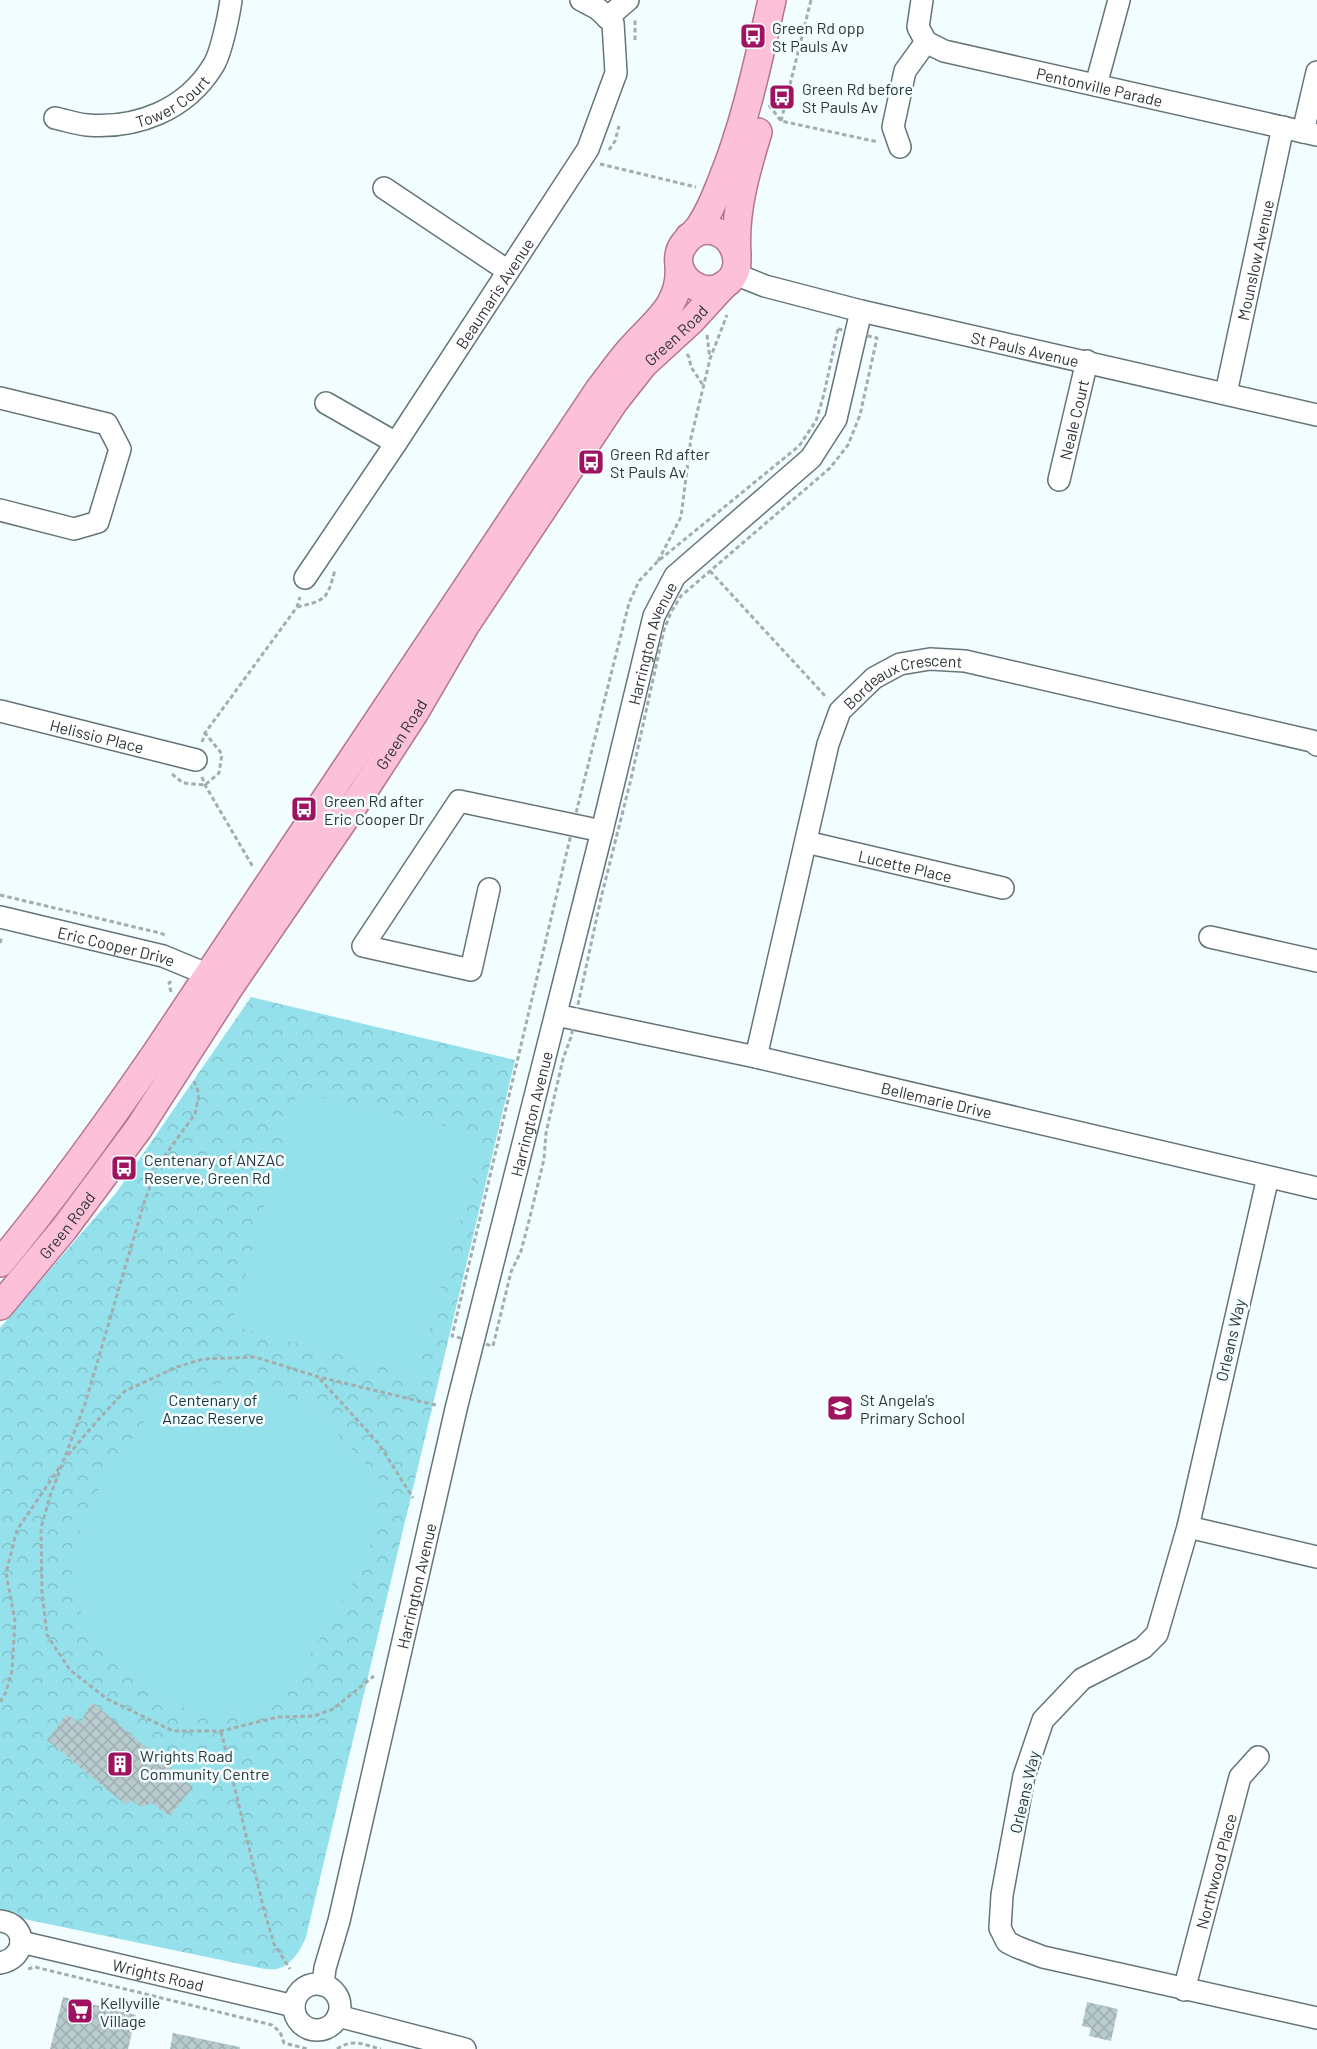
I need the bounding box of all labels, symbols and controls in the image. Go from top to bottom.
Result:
place label: Green Rd opp St Pauls Av [772,18,865,55]
bus stop icon: Green Rd opp St Pauls Av [738,21,768,51]
street label: Pentonville Parade [1035,63,1165,109]
street label: Tower Court [133,71,213,130]
place label: Green Rd before St Pauls Av [802,79,913,116]
bus stop icon: Green Rd before St Pauls Av [767,82,797,112]
street label: Mounslow Avenue [1232,198,1277,322]
street label: Beaumaris Avenue [451,234,537,352]
street label: Green Road [640,301,711,369]
street label: St Pauls Avenue [970,327,1081,370]
street label: Neale Court [1055,378,1092,462]
place label: Green Rd after St Pauls Av [610,444,710,481]
bus stop icon: Green Rd after St Pauls Av [576,447,606,477]
street label: Harrington Avenue [623,578,680,707]
street label: Bordeaux Crescent [839,649,963,713]
street label: Green Road [371,695,430,773]
street label: Helissio Place [48,714,146,756]
place label: Green Rd after Eric Cooper Dr [324,791,424,828]
bus stop icon: Green Rd after Eric Cooper Dr [289,794,319,824]
street label: Lucette Place [857,845,954,885]
street label: Eric Cooper Drive [56,922,178,970]
street label: Harrington Avenue [506,1049,556,1178]
street label: Bellemarie Drive [879,1077,994,1121]
place label: Centenary of ANZAC Reserve, Green Rd [144,1150,285,1187]
bus stop icon: Centenary of ANZAC Reserve, Green Rd [109,1153,139,1183]
street label: Green Road [34,1187,98,1262]
street label: Orleans Way [1211,1296,1249,1383]
park label: Centenary of Anzac Reserve [162,1390,264,1427]
place label: St Angela's Primary School [860,1390,965,1427]
school or university icon: St Angela's Primary School [825,1393,855,1423]
street label: Harrington Avenue [392,1521,439,1651]
place label: Wrights Road Community Centre [140,1746,270,1783]
street label: Orleans Way [1005,1748,1043,1835]
building icon: Wrights Road Community Centre [105,1749,135,1779]
street label: Northwood Place [1191,1811,1240,1931]
street label: Wrights Road [111,1954,206,1994]
place label: Kellyville Village [100,1993,160,2030]
supermarket icon: Kellyville Village [65,1996,95,2026]

